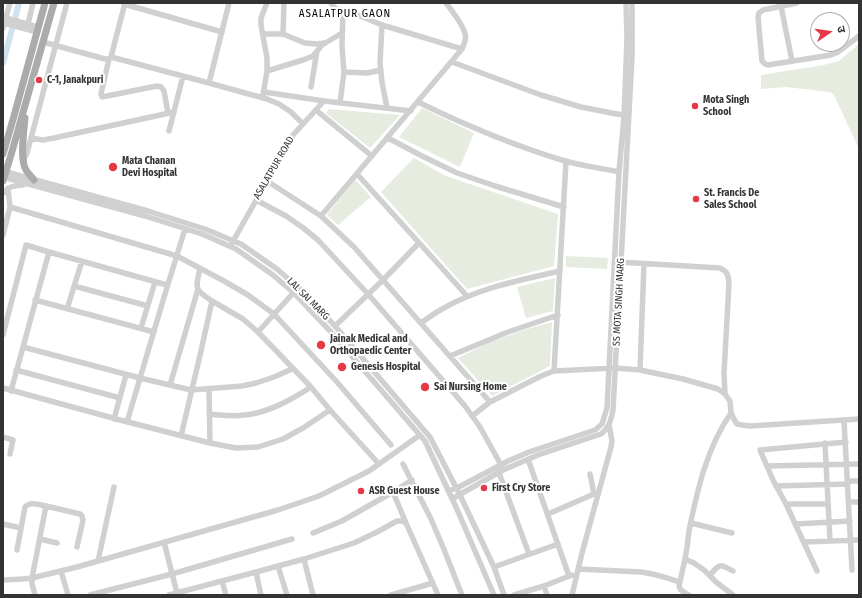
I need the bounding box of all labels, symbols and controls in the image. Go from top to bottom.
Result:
district label: ASALATPUR GAON [299,7,391,21]
north arrow [810,12,850,52]
text: उ [834,25,848,34]
place label: C-1, Janakpuri [47,74,103,86]
marker: C-1, Janakpuri [34,75,44,85]
place label: Mota Singh School [703,94,749,118]
marker: Mota Singh School [690,101,700,111]
street label: ASALATPUR ROAD [251,134,297,202]
place label: Mata Chanan Devi Hospital [122,155,177,178]
marker: Mata Chanan Devi Hospital [107,161,119,173]
place label: St. Francis De Sales School [704,187,759,210]
marker: St. Francis De Sales School [691,194,701,204]
street label: SS MOTA SINGH MARG [611,258,627,346]
street label: LAL SAI MARG [284,275,332,323]
place label: Jainak Medical and Orthopaedic Center [330,333,411,356]
marker: Jainak Medical and Orthopaedic Center [315,339,327,351]
marker: Genesis Hospital [336,361,348,373]
place label: Genesis Hospital [351,361,420,373]
marker: Sai Nursing Home [419,381,431,393]
place label: Sai Nursing Home [434,381,507,393]
place label: First Cry Store [492,482,550,494]
marker: First Cry Store [479,483,489,493]
place label: ASR Guest House [369,485,439,497]
marker: ASR Guest House [356,486,366,496]

